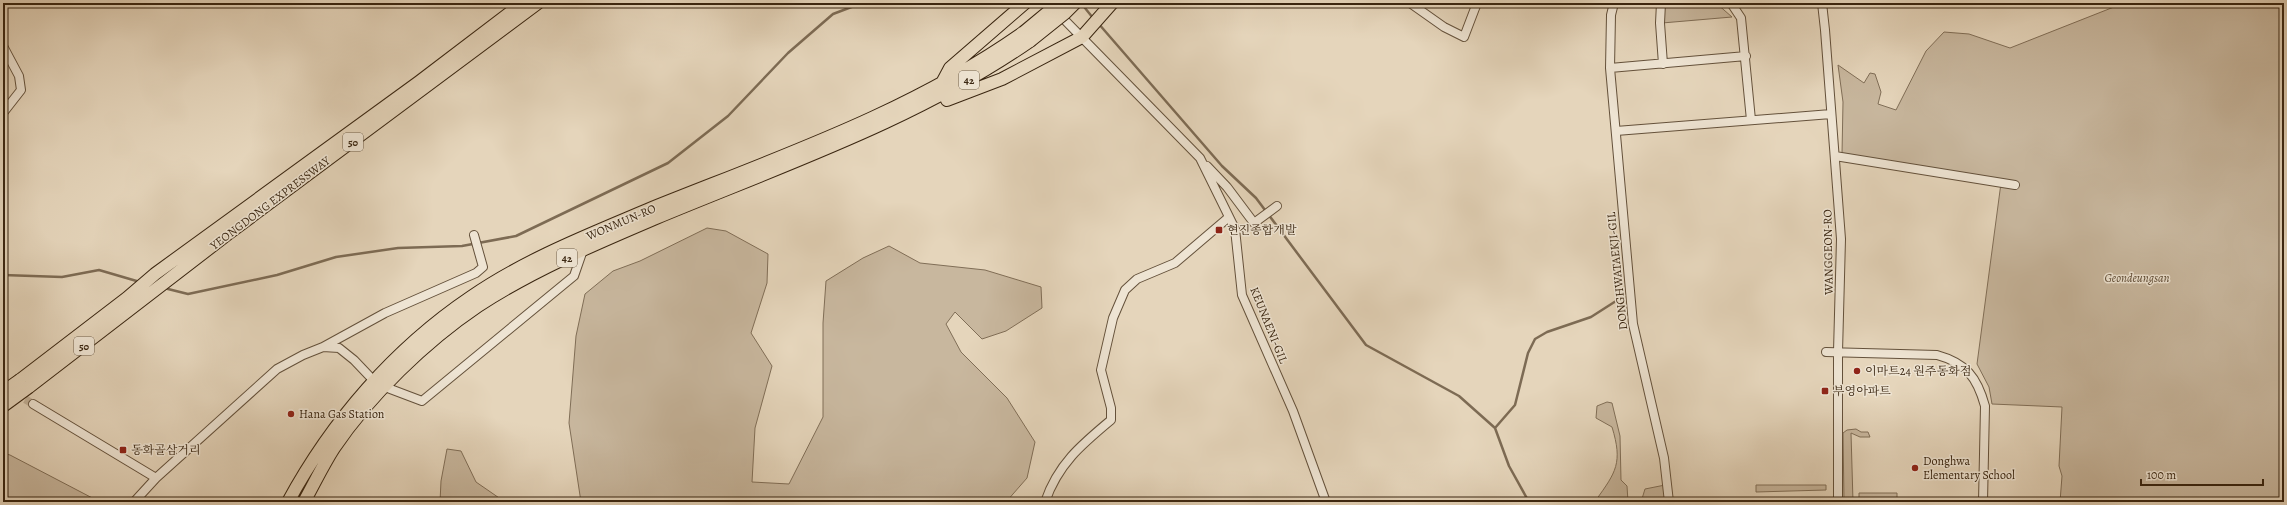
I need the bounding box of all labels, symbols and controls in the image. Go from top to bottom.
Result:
road number: 42 [959,71,979,89]
road number: 50 [343,133,363,151]
street label: YEONGDONG EXPRESSWAY [206,152,334,254]
street label: WONMUN-RO [583,200,658,244]
street label: WANGGEON-RO [1819,209,1837,296]
street label: DONGHWATAEKJI-GIL [1603,210,1631,331]
place label: 현진종합개발 [1227,222,1297,238]
marker: 현진종합개발 [1214,225,1224,235]
road number: 42 [557,249,577,267]
park label: Geondeungsan [2104,270,2170,286]
street label: KEUNAENI-GIL [1246,284,1292,366]
road number: 50 [74,337,94,355]
place label: 이마트24 원주동화점 [1865,363,1971,379]
marker: 이마트24 원주동화점 [1852,366,1862,376]
place label: 부영아파트 [1833,383,1891,399]
marker: 부영아파트 [1820,386,1830,396]
place label: Hana Gas Station [299,406,385,422]
marker: Hana Gas Station [286,409,296,419]
place label: 동화골삼거리 [131,442,201,458]
marker: 동화골삼거리 [118,445,128,455]
place label: Donghwa Elementary School [1923,453,2015,483]
scale bar [2141,461,2263,487]
marker: Donghwa Elementary School [1910,463,1920,473]
text: 100 m [2147,467,2176,483]

